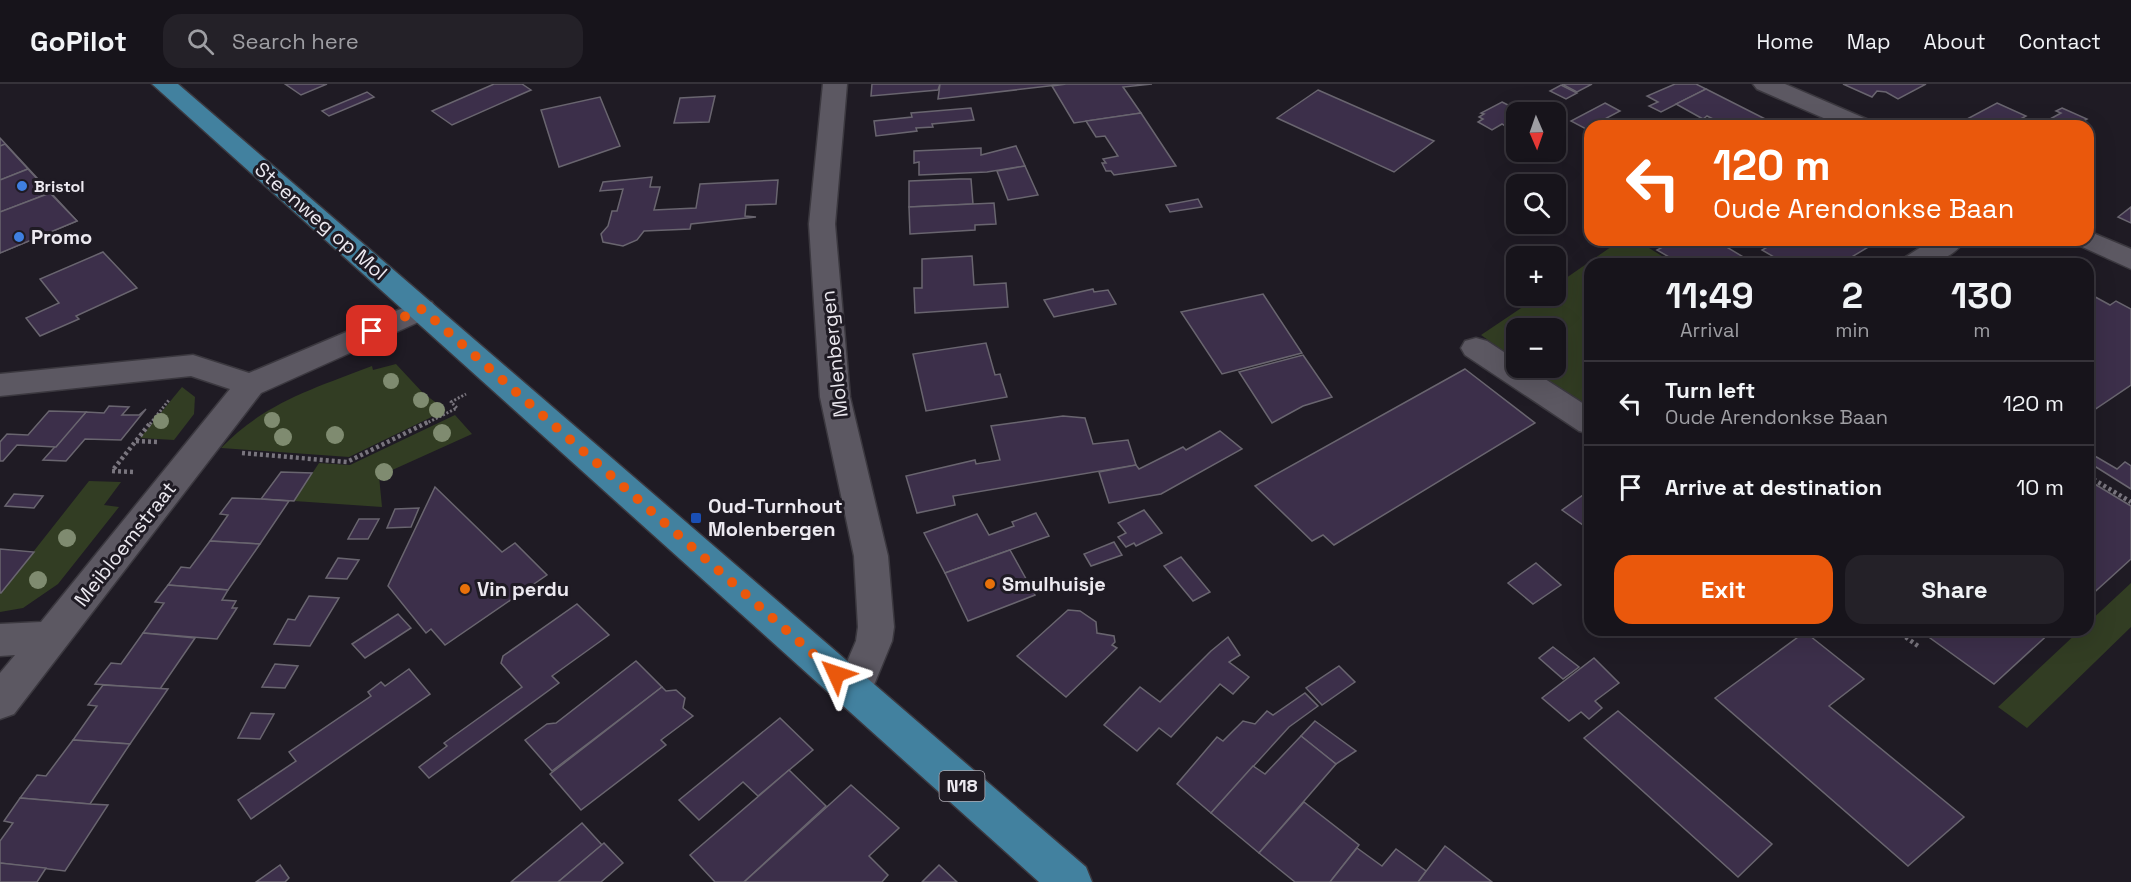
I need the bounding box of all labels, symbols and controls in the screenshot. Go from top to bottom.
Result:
search box [163,14,583,68]
text: GoPilot [30,23,127,59]
icon: search [184,25,217,58]
text: Search here [232,27,359,55]
text: Home [1756,28,1814,55]
text: Map [1847,28,1891,55]
text: About [1924,28,1986,55]
text: Contact [2019,28,2101,55]
north arrow [1506,102,1566,162]
map controls [1506,102,1566,378]
text: 120 m [1713,139,1831,192]
icon: left [1614,144,1692,222]
street label: Steenweg op Mol [249,156,393,286]
button: search [1506,174,1566,234]
place label: Bristol [34,176,85,197]
marker: Bristol [15,179,29,193]
text: Oude Arendonkse Baan [1713,191,2014,226]
place label: Promo [31,224,92,250]
marker: Promo [12,230,26,244]
button: + [1506,246,1566,306]
text: 11:49 [1665,273,1754,319]
text: 2 [1842,273,1863,319]
text: 130 [1951,273,2013,319]
street label: Molenbergen [814,289,854,419]
pin [346,305,397,356]
icon: arrive [355,314,388,347]
text: Arrival [1680,317,1739,343]
text: min [1835,317,1870,343]
text: m [1973,317,1990,343]
button: − [1506,318,1566,378]
text: Turn left [1665,376,1755,404]
icon: left [1614,387,1647,420]
text: 120 m [2003,389,2064,417]
text: Oude Arendonkse Baan [1665,404,1888,430]
icon: arrive [1614,471,1647,504]
text: Arrive at destination [1665,473,1882,501]
text: 10 m [2016,473,2064,501]
street label: Meibloemstraat [68,476,182,612]
place label: Oud-Turnhout Molenbergen [708,493,843,542]
marker: Oud-Turnhout Molenbergen [689,511,703,525]
button: Exit [1614,555,1833,624]
button: Share [1845,555,2064,624]
place label: Smulhuisje [1002,571,1106,597]
place label: Vin perdu [477,576,569,602]
marker: Smulhuisje [983,577,997,591]
marker: Vin perdu [458,582,472,596]
position arrow [804,642,868,706]
road number: N18 [940,771,984,801]

